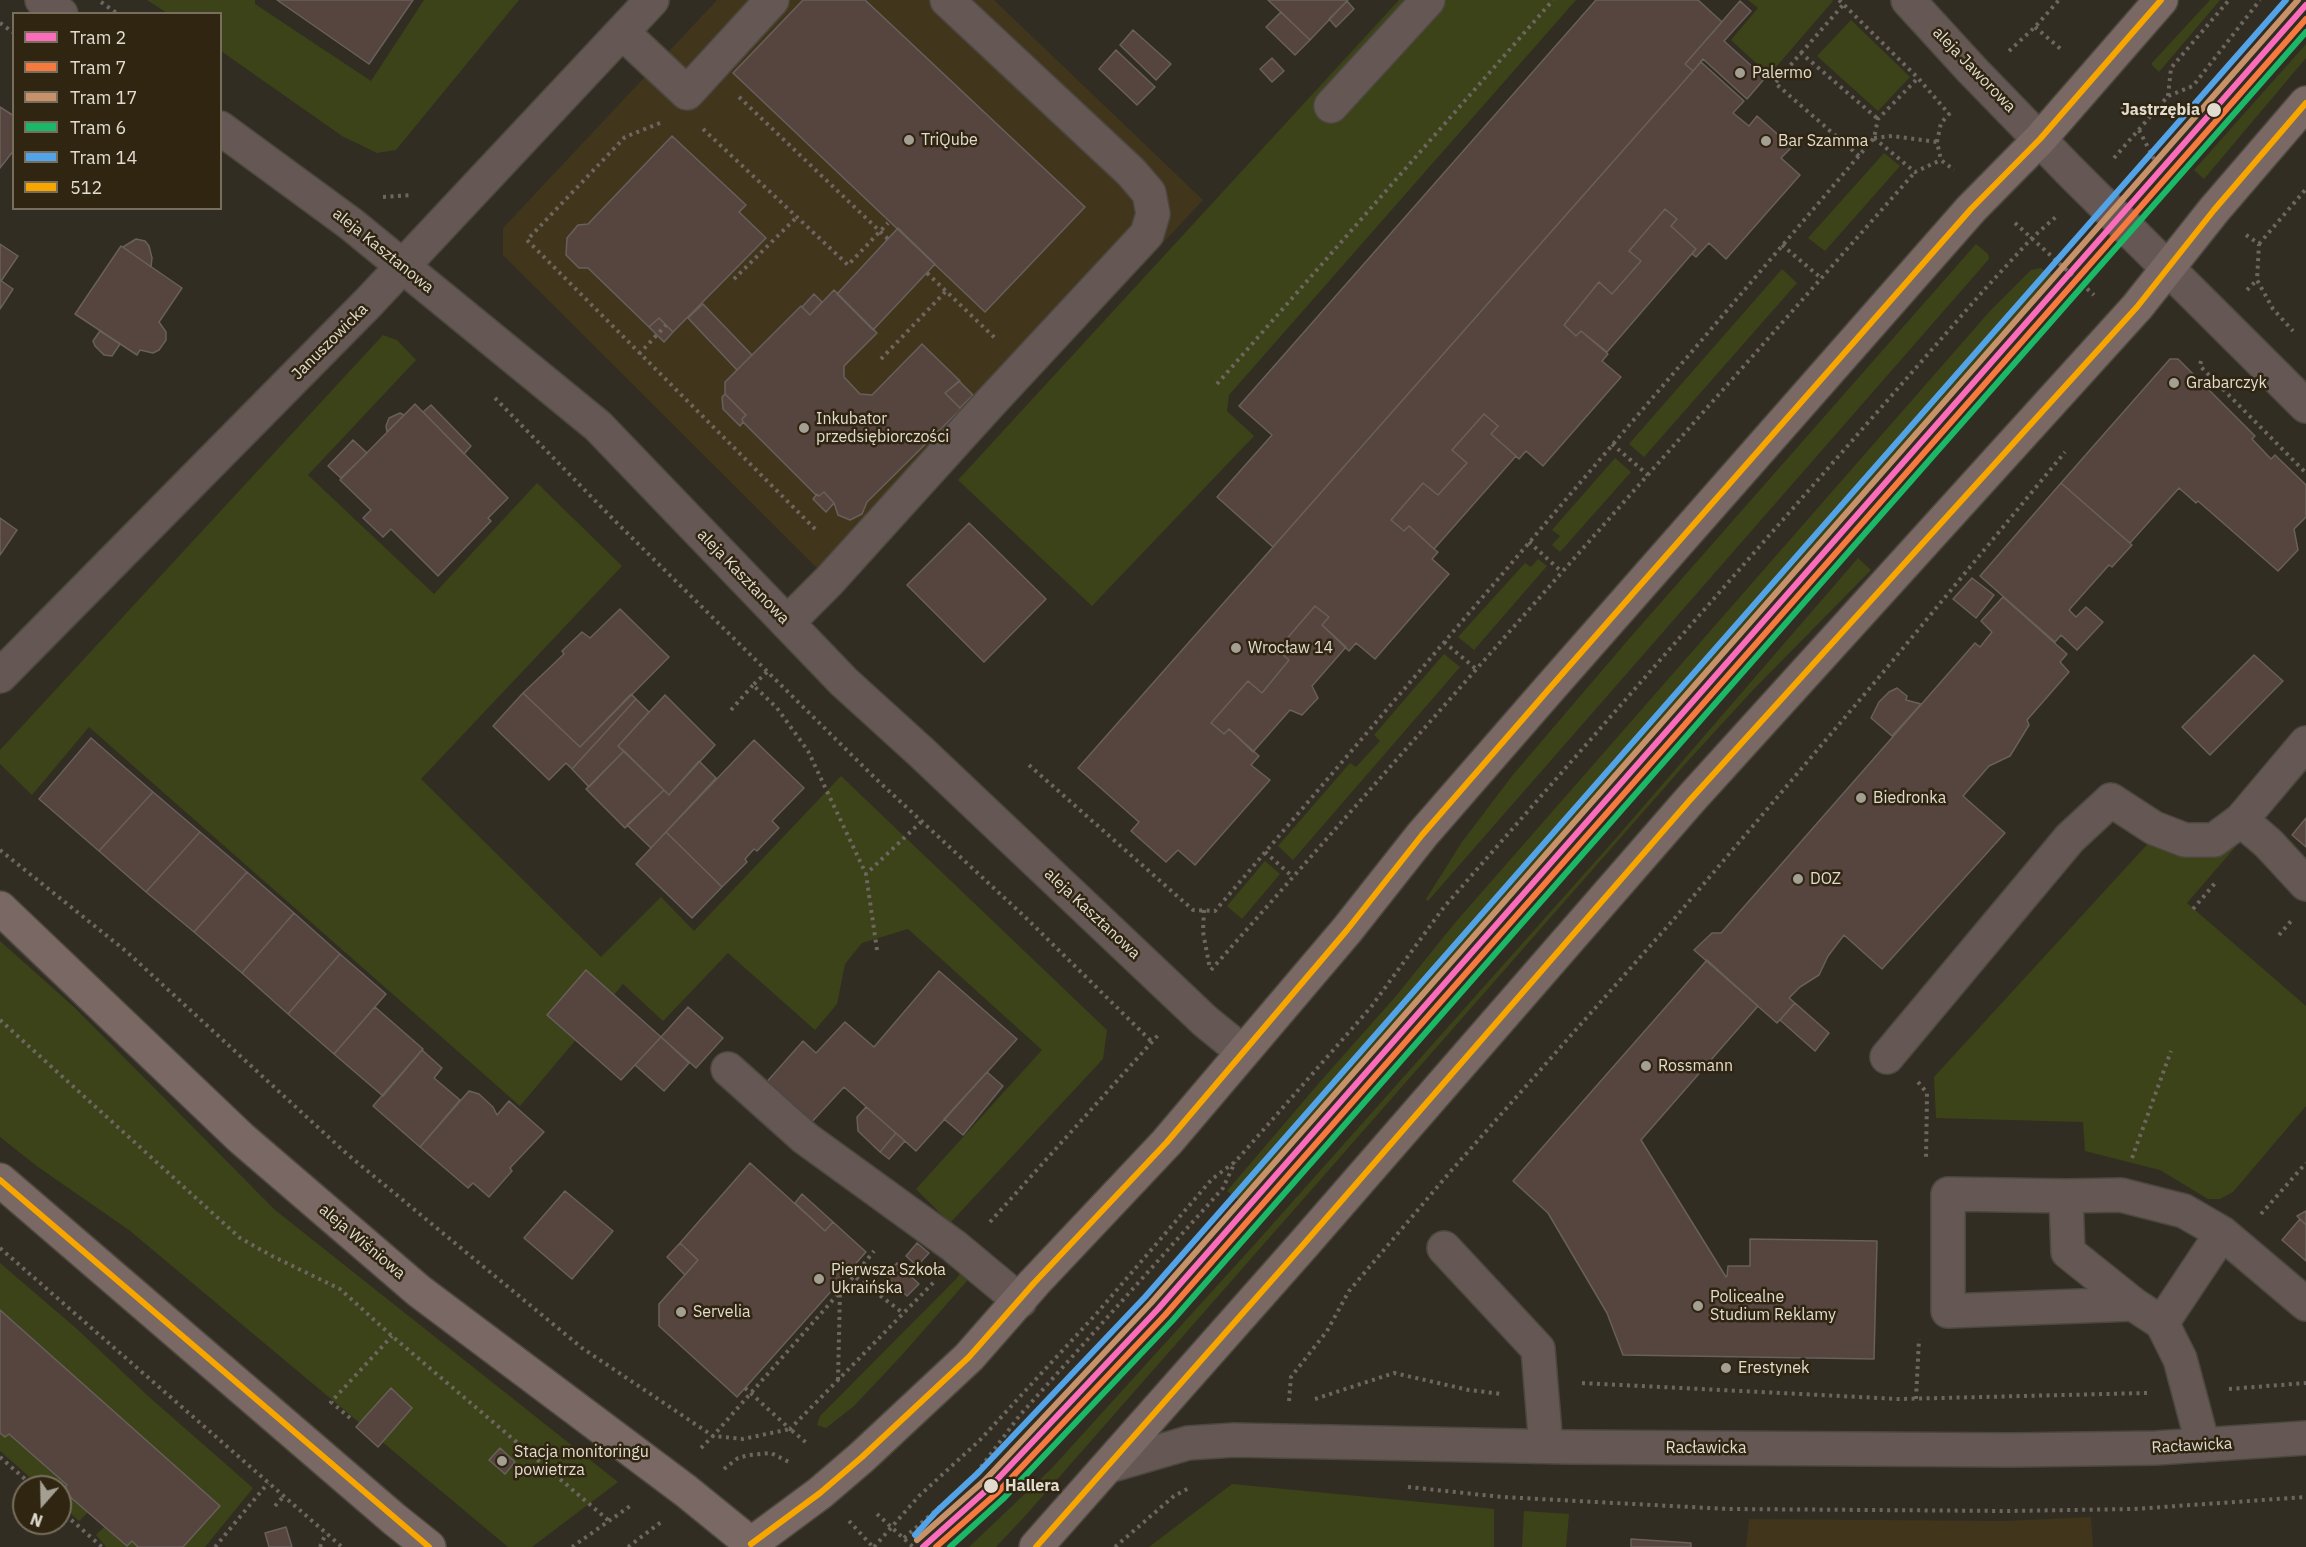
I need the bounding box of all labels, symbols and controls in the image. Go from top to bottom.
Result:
legend [12,12,222,210]
street label: aleja Jaworowa [1928,23,2020,117]
text: Tram 2 [70,26,126,49]
text: Tram 7 [70,56,126,79]
place label: Palermo [1752,63,1812,83]
marker: Palermo [1733,66,1747,80]
text: Tram 17 [70,86,137,109]
place label: Jastrzębia [2121,100,2200,120]
marker: Jastrzębia [2205,101,2223,119]
text: Tram 6 [70,116,126,139]
place label: TriQube [921,130,978,150]
place label: Bar Szamma [1778,131,1868,151]
marker: TriQube [902,133,916,147]
marker: Bar Szamma [1759,134,1773,148]
text: Tram 14 [70,146,137,169]
text: 512 [70,176,102,199]
street label: aleja Kasztanowa [329,204,437,298]
street label: Januszowicka [288,300,372,384]
place label: Grabarczyk [2186,373,2267,393]
marker: Grabarczyk [2167,376,2181,390]
place label: Inkubator przedsiębiorczości [816,409,949,447]
marker: Inkubator przedsiębiorczości [797,421,811,435]
street label: aleja Kasztanowa [693,526,793,628]
place label: Wrocław 14 [1248,638,1333,658]
marker: Wrocław 14 [1229,641,1243,655]
place label: Biedronka [1873,788,1946,808]
marker: Biedronka [1854,791,1868,805]
street label: aleja Kasztanowa [1040,865,1144,963]
place label: DOZ [1810,869,1841,889]
marker: DOZ [1791,872,1805,886]
place label: Rossmann [1658,1056,1733,1076]
marker: Rossmann [1639,1059,1653,1073]
street label: aleja Wiśniowa [315,1200,409,1284]
place label: Pierwsza Szkoła Ukraińska [831,1260,946,1298]
marker: Pierwsza Szkoła Ukraińska [812,1272,826,1286]
place label: Policealne Studium Reklamy [1710,1287,1836,1325]
marker: Policealne Studium Reklamy [1691,1299,1705,1313]
place label: Servelia [693,1302,751,1322]
marker: Servelia [674,1305,688,1319]
place label: Erestynek [1738,1358,1809,1378]
marker: Erestynek [1719,1361,1733,1375]
street label: Racławicka [2151,1434,2233,1458]
street label: Racławicka [1666,1438,1746,1458]
place label: Stacja monitoringu powietrza [514,1442,649,1480]
marker: Stacja monitoringu powietrza [495,1454,509,1468]
north arrow [12,1475,72,1535]
place label: Hallera [1005,1476,1060,1496]
marker: Hallera [982,1477,1000,1495]
text: N [28,1509,45,1531]

